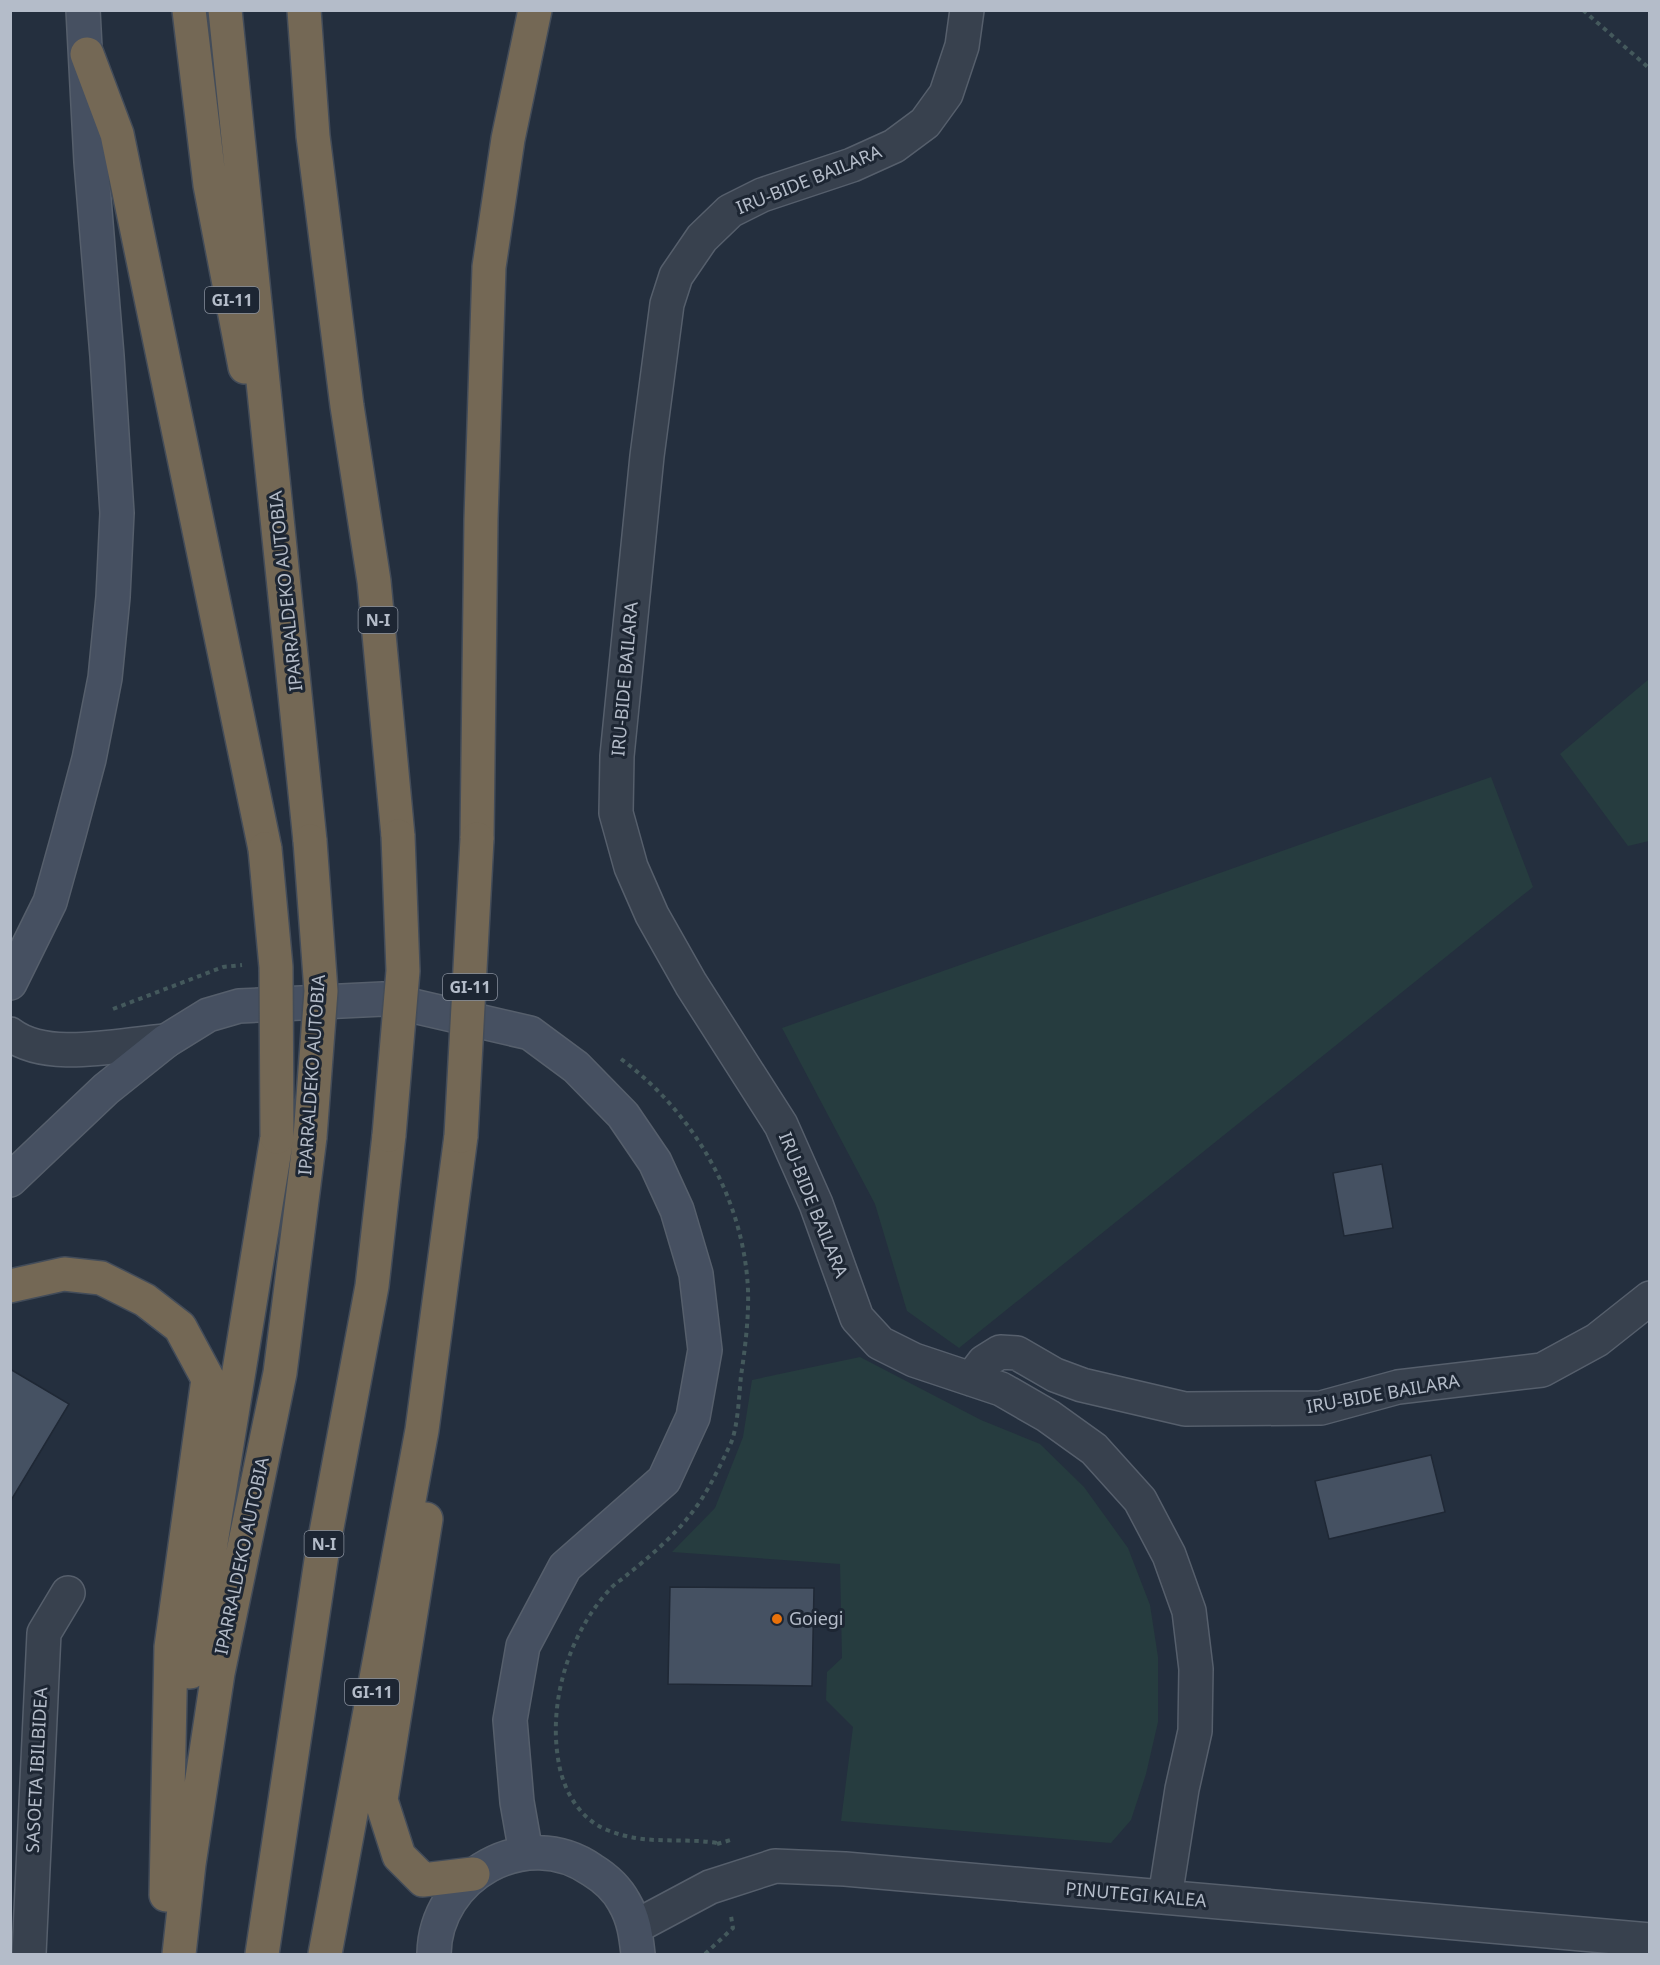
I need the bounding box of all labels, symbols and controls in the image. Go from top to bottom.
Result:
street label: IRU-BIDE BAILARA [732,139,885,219]
road number: GI-11 [205,287,259,313]
street label: IPARRALDEKO AUTOBIA [263,489,307,692]
street label: IRU-BIDE BAILARA [605,600,643,757]
road number: N-I [358,607,398,633]
street label: IPARRALDEKO AUTOBIA [292,973,330,1176]
road number: GI-11 [443,974,497,1000]
street label: IRU-BIDE BAILARA [774,1128,854,1281]
street label: IRU-BIDE BAILARA [1305,1368,1462,1418]
street label: IPARRALDEKO AUTOBIA [208,1454,274,1657]
road number: N-I [304,1531,344,1557]
place label: Goiegi [789,1606,844,1630]
marker: Goiegi [770,1612,784,1626]
road number: GI-11 [345,1679,399,1705]
street label: SASOETA IBILBIDEA [20,1686,52,1853]
street label: PINUTEGI KALEA [1065,1876,1208,1912]

